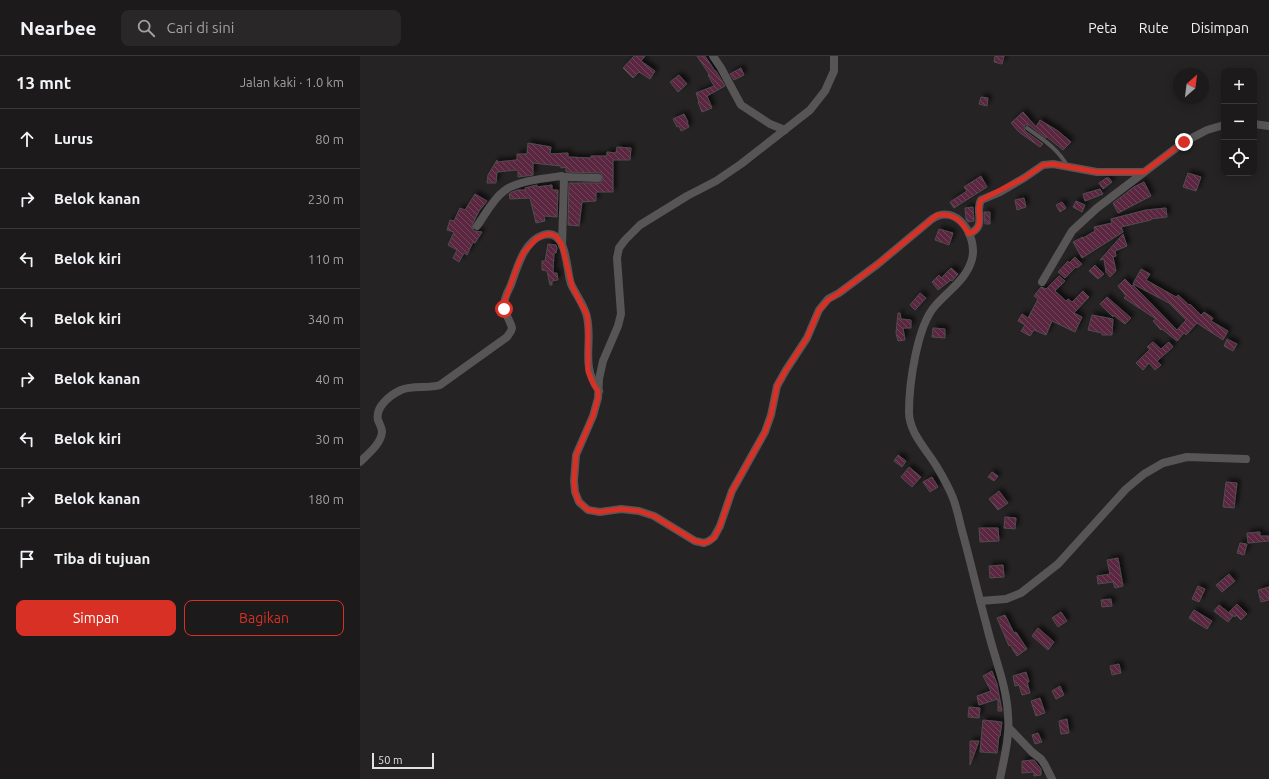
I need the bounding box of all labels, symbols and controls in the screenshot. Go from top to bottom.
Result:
search box [121,10,401,46]
text: Nearbee [20,17,97,39]
icon: search [135,17,157,39]
text: Cari di sini [167,19,234,36]
text: Peta [1088,20,1117,36]
text: Rute [1139,20,1169,36]
text: Disimpan [1191,20,1249,36]
north arrow [1173,68,1209,104]
map controls [1221,68,1257,176]
button: + [1221,68,1257,104]
text: 13 mnt [16,73,71,92]
text: Jalan kaki · 1.0 km [240,75,344,89]
button: − [1221,104,1257,140]
icon: ahead [16,128,38,150]
text: Lurus [54,130,93,147]
text: 80 m [315,132,344,146]
route end [1175,133,1193,151]
button: locate [1221,140,1257,176]
icon: right [16,188,38,210]
text: Belok kanan [54,190,140,207]
text: 230 m [308,192,344,206]
icon: left [16,248,38,270]
text: Belok kiri [54,250,121,267]
text: 110 m [308,252,344,266]
route start [495,300,513,318]
icon: left [16,308,38,330]
text: Belok kiri [54,310,121,327]
text: 340 m [308,312,344,326]
icon: right [16,368,38,390]
text: Belok kanan [54,370,140,387]
text: 40 m [315,372,344,386]
icon: left [16,428,38,450]
text: Belok kiri [54,430,121,447]
text: 30 m [315,432,344,446]
icon: right [16,488,38,510]
text: Belok kanan [54,490,140,507]
text: 180 m [308,492,344,506]
icon: arrive [16,548,38,570]
text: Tiba di tujuan [54,550,150,567]
button: Simpan [16,600,176,636]
button: Bagikan [184,600,344,636]
scale bar [372,751,434,770]
text: 50 m [378,754,402,766]

